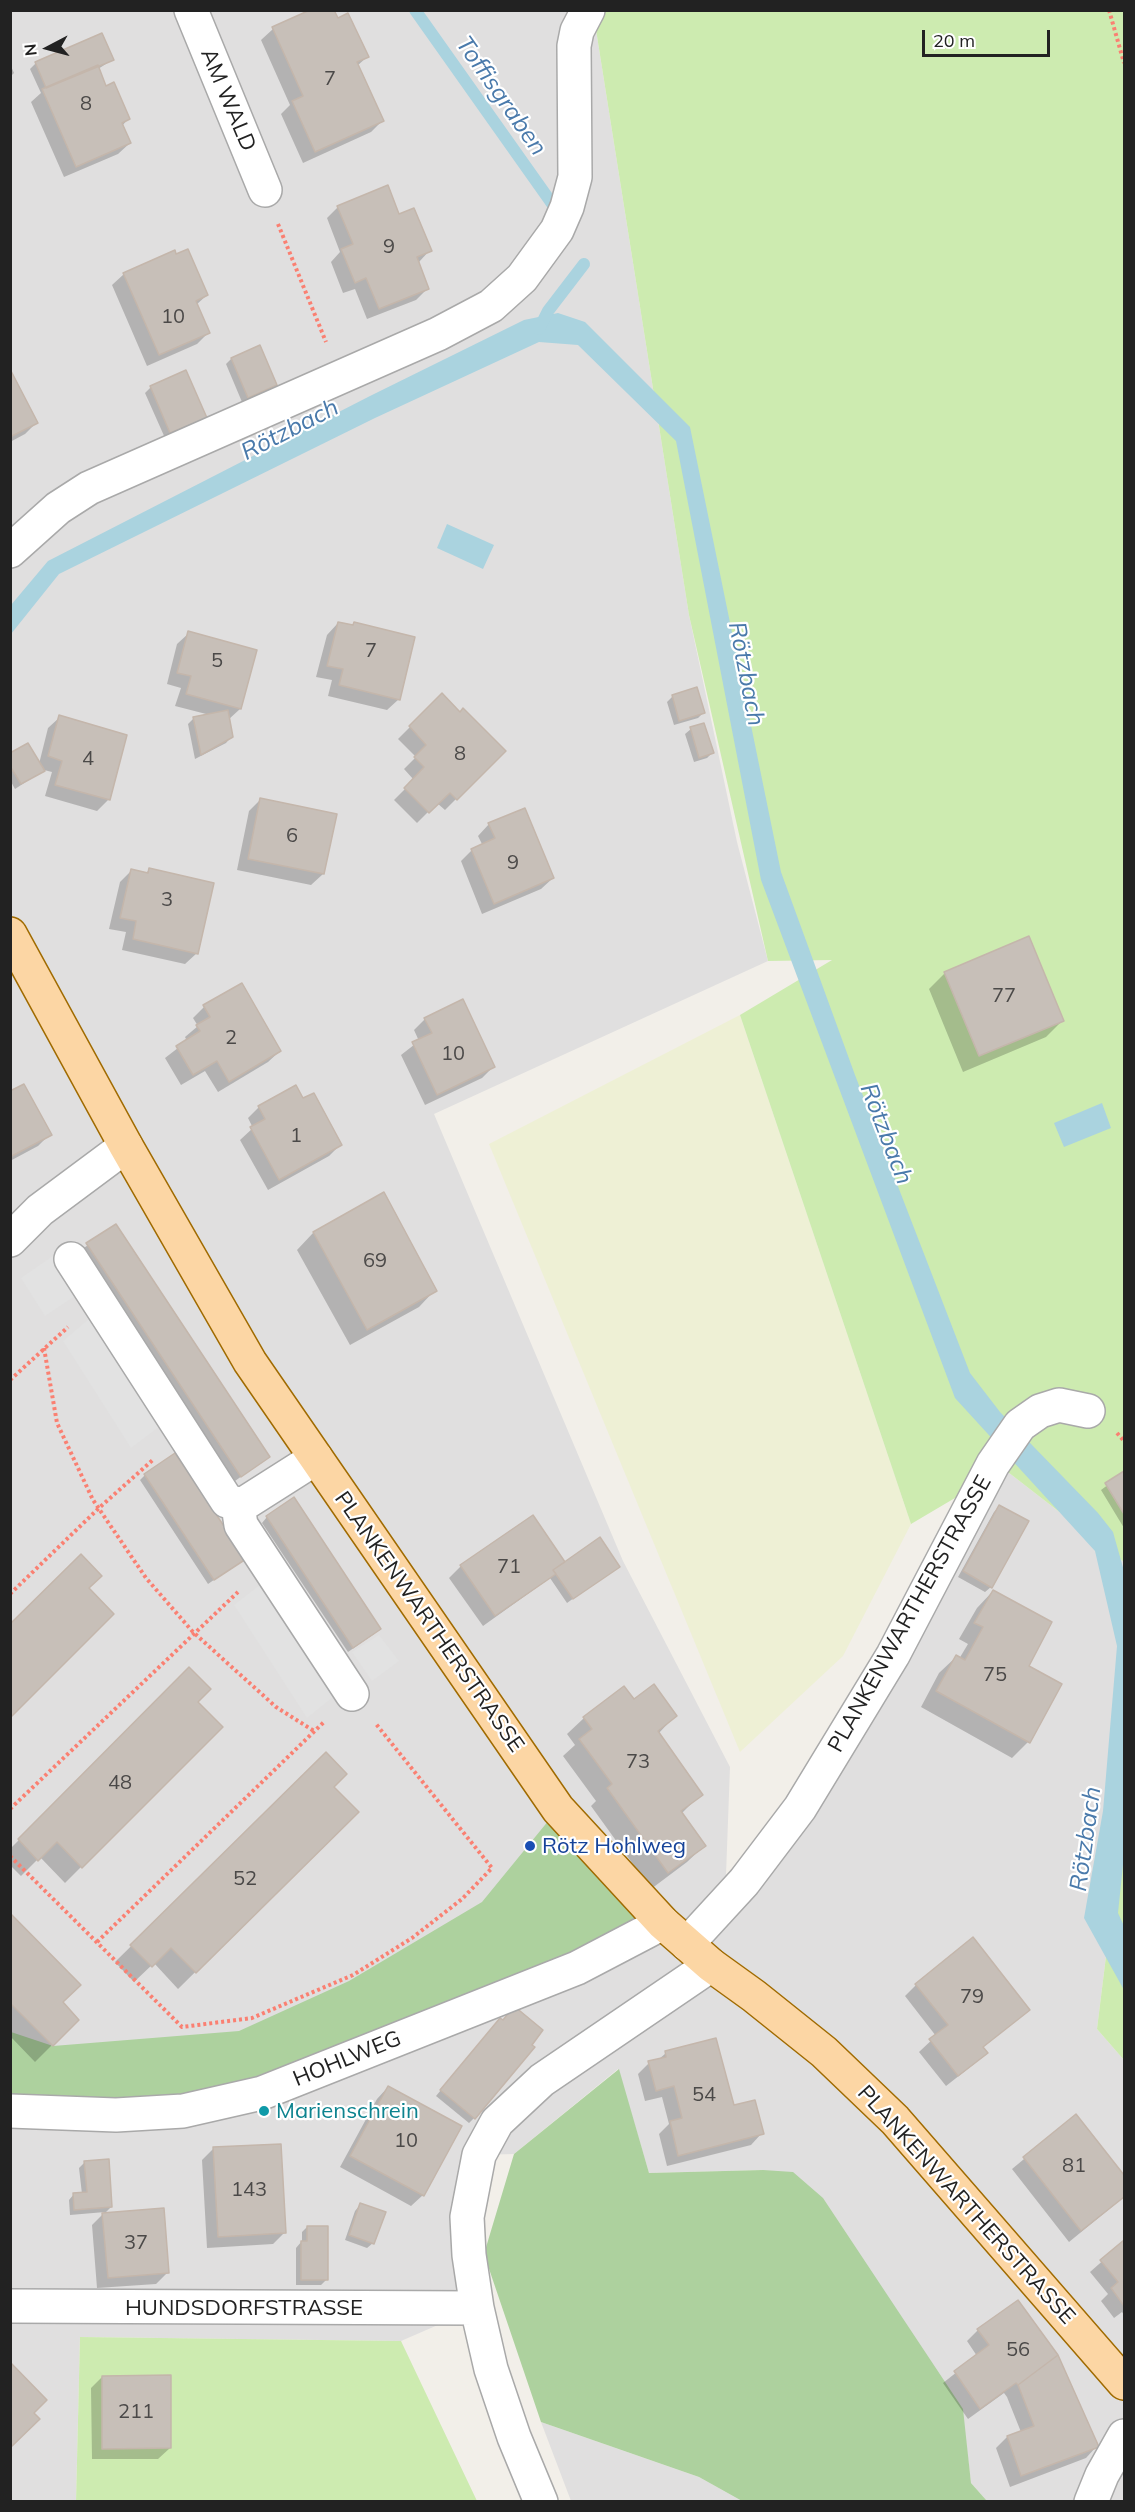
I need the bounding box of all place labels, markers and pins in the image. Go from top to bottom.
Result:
place label: Rötz Hohlweg [542,1833,686,1859]
marker: Rötz Hohlweg [523,1839,537,1853]
place label: Marienschrein [276,2098,419,2124]
marker: Marienschrein [257,2104,271,2118]

